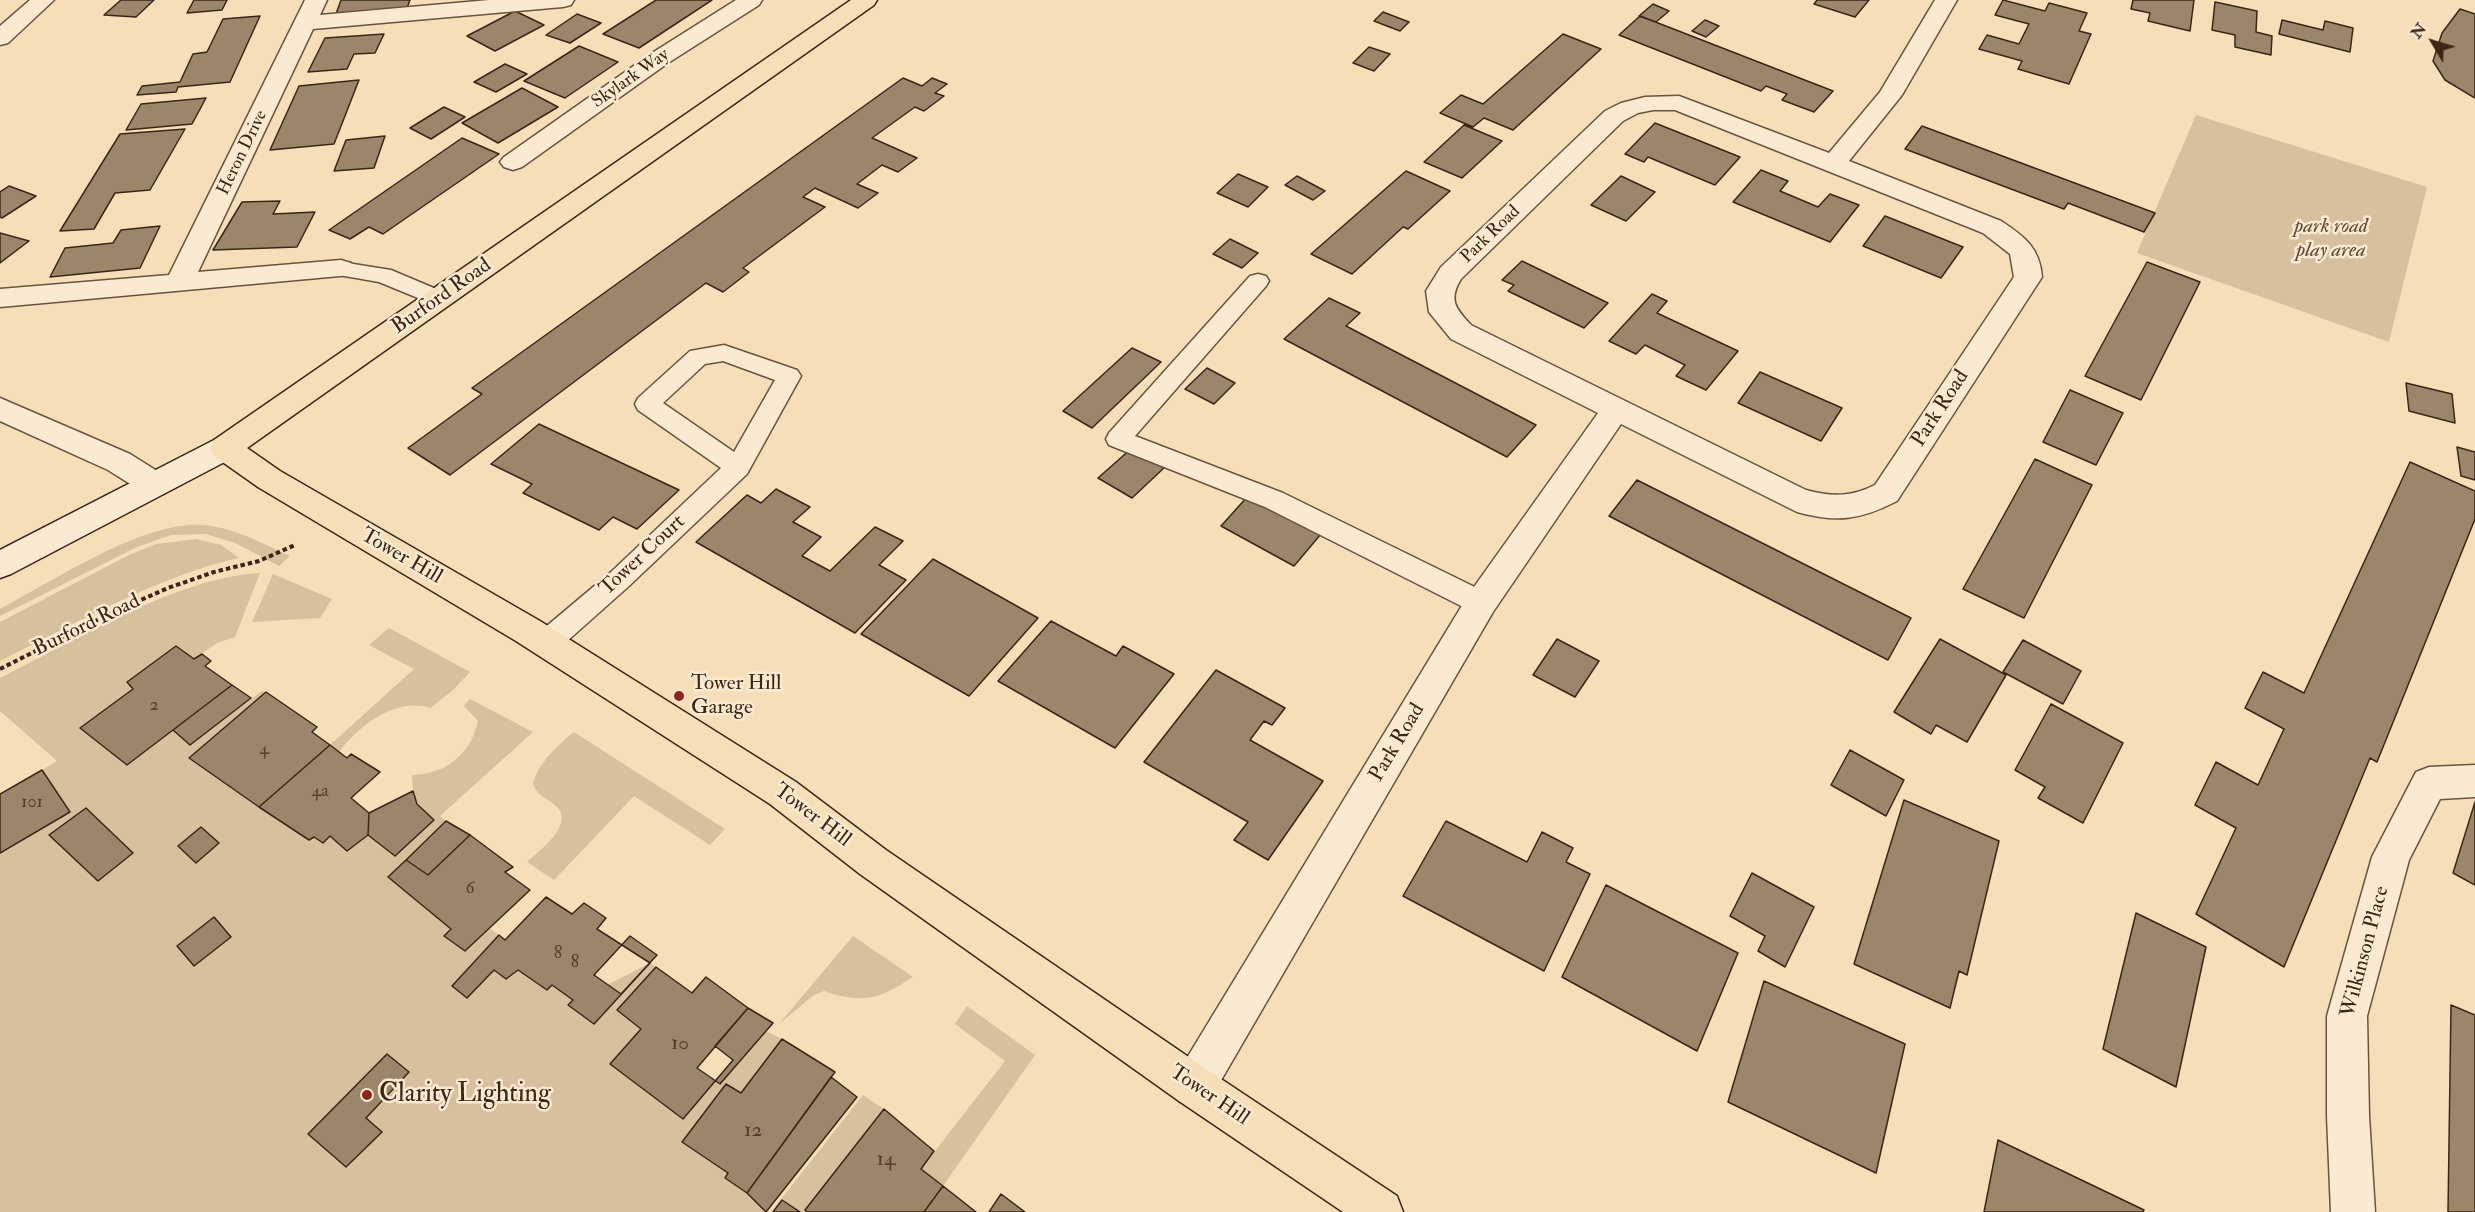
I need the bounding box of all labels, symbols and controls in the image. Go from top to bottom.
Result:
north arrow [2403,12,2463,72]
text: N [2407,19,2431,43]
street label: Skylark Way [588,45,674,113]
street label: Heron Drive [213,107,273,199]
street label: Park Road [1457,201,1525,269]
park label: park road play area [2294,214,2368,264]
street label: Burford Road [387,254,497,340]
street label: Park Road [1907,366,1975,452]
street label: Tower Court [595,510,691,602]
street label: Tower Hill [356,524,446,590]
street label: Burford Road [30,589,144,663]
place label: Tower Hill Garage [691,671,781,721]
marker: Tower Hill Garage [672,689,686,703]
house number: 2 [149,695,159,717]
street label: Park Road [1365,699,1431,787]
house number: 4 [259,739,269,761]
street label: Tower Hill [768,779,856,853]
house number: 4a [311,781,329,803]
house number: 101 [21,792,43,814]
house number: 6 [465,878,475,900]
street label: Wilkinson Place [2336,884,2396,1020]
house number: 8 [554,943,562,965]
house number: 8 [571,952,579,974]
house number: 10 [671,1031,689,1057]
street label: Tower Hill [1165,1060,1253,1132]
place label: Clarity Lighting [379,1079,551,1111]
marker: Clarity Lighting [360,1088,374,1102]
house number: 12 [744,1118,762,1144]
house number: 14 [877,1147,895,1173]

